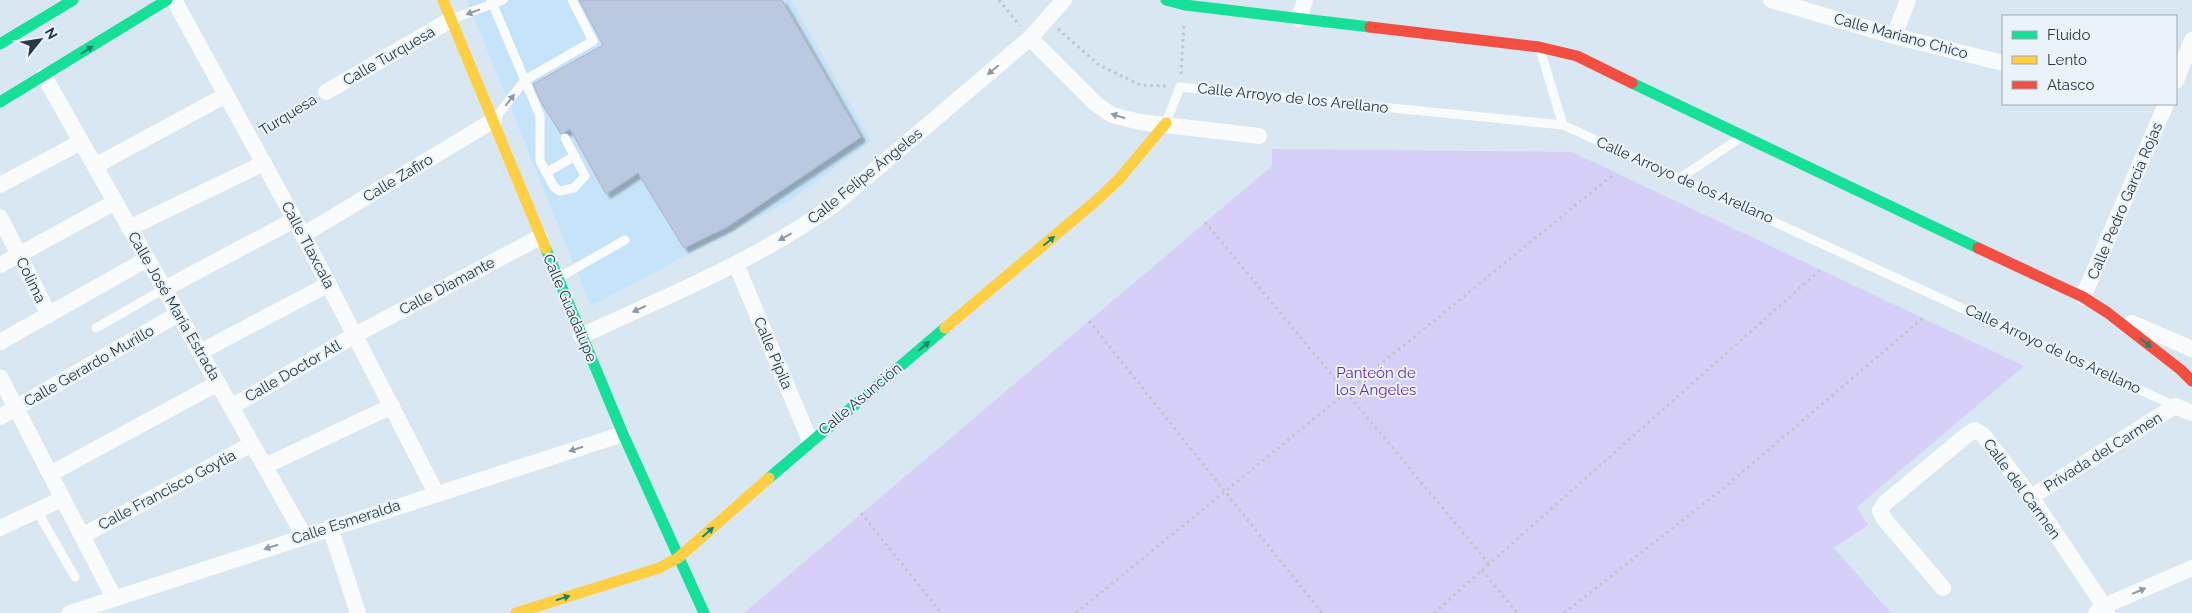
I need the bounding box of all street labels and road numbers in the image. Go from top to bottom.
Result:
street label: Calle Mariano Chico [1832,9,1970,63]
street label: Calle Turquesa [340,22,438,90]
street label: Calle Arroyo de los Arellano [1197,79,1389,117]
street label: Turquesa [256,90,320,140]
street label: Calle Pedro García Rojas [2084,120,2166,282]
street label: Calle Felipe Ángeles [804,124,926,228]
street label: Calle Arroyo de los Arellano [1594,133,1776,227]
street label: Calle Zafiro [360,150,436,206]
street label: Calle Tlaxcala [277,198,339,292]
street label: Calle José María Estrada [124,228,224,384]
street label: Calle Guadalupe [539,251,601,365]
street label: Calle Diamante [396,253,498,319]
street label: Colima [12,254,50,306]
street label: Calle Arroyo de los Arellano [1962,300,2144,398]
street label: Calle Pípila [750,314,796,392]
street label: Calle Gerardo Murillo [21,321,157,411]
street label: Calle Doctor Atl [242,336,345,406]
street label: Calle Asunción [815,359,905,439]
street label: Privada del Carmen [2041,408,2165,496]
street label: Calle del Carmen [1979,435,2065,543]
street label: Calle Francisco Goytia [95,446,239,534]
street label: Calle Esmeralda [289,496,403,548]

